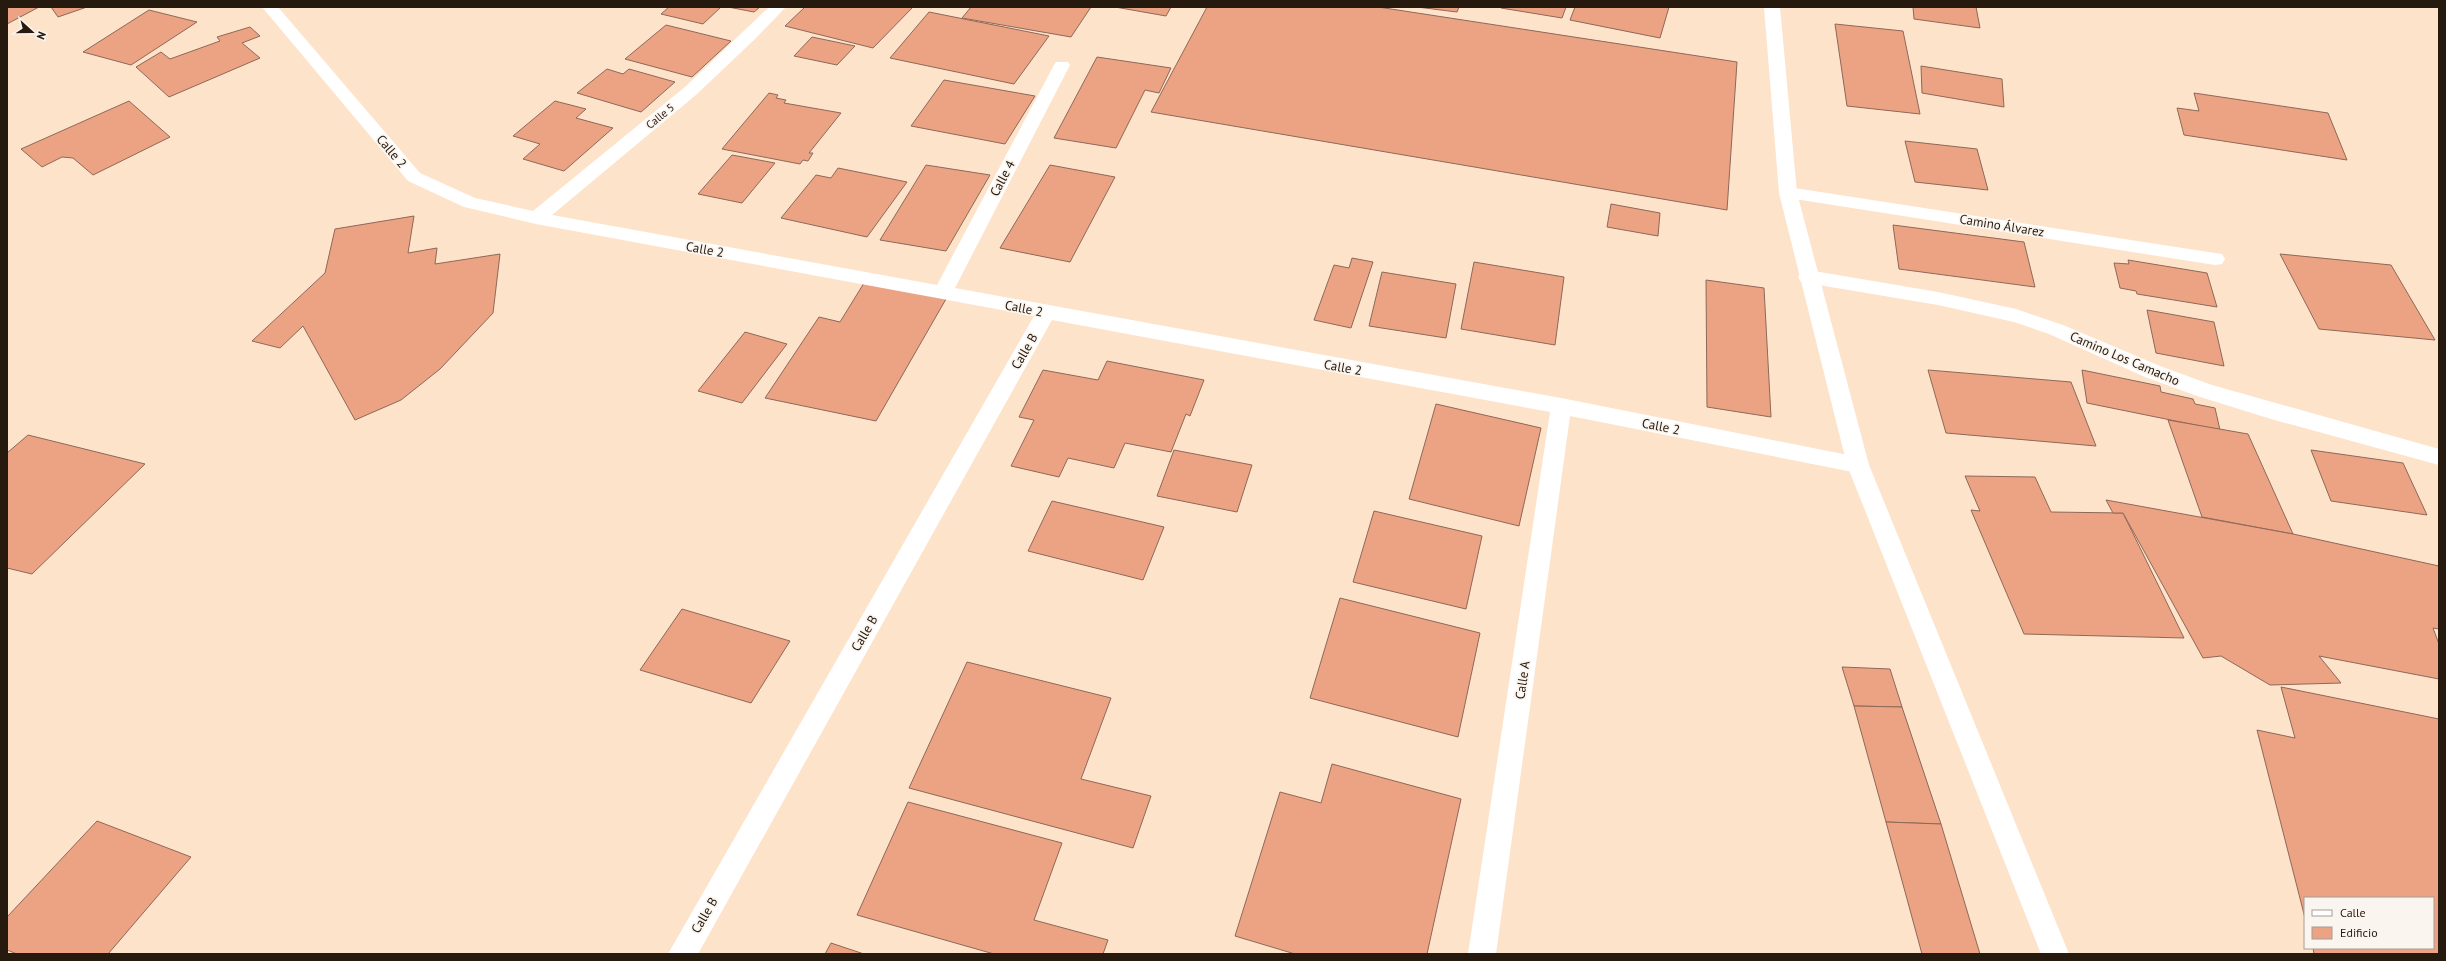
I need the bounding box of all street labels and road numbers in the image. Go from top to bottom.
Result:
street label: Calle 5 [643,100,677,132]
street label: Calle 2 [373,131,410,171]
street label: Calle 4 [986,157,1019,199]
street label: Camino Álvarez [1958,210,2046,241]
street label: Calle 2 [685,238,725,261]
street label: Calle 2 [1003,296,1044,320]
street label: Camino Los Camacho [2067,328,2182,389]
street label: Calle B [1007,330,1042,372]
street label: Calle 2 [1323,356,1363,379]
street label: Calle 2 [1640,414,1681,438]
street label: Calle B [847,612,882,654]
street label: Calle A [1511,659,1534,700]
street label: Calle B [687,894,722,936]

